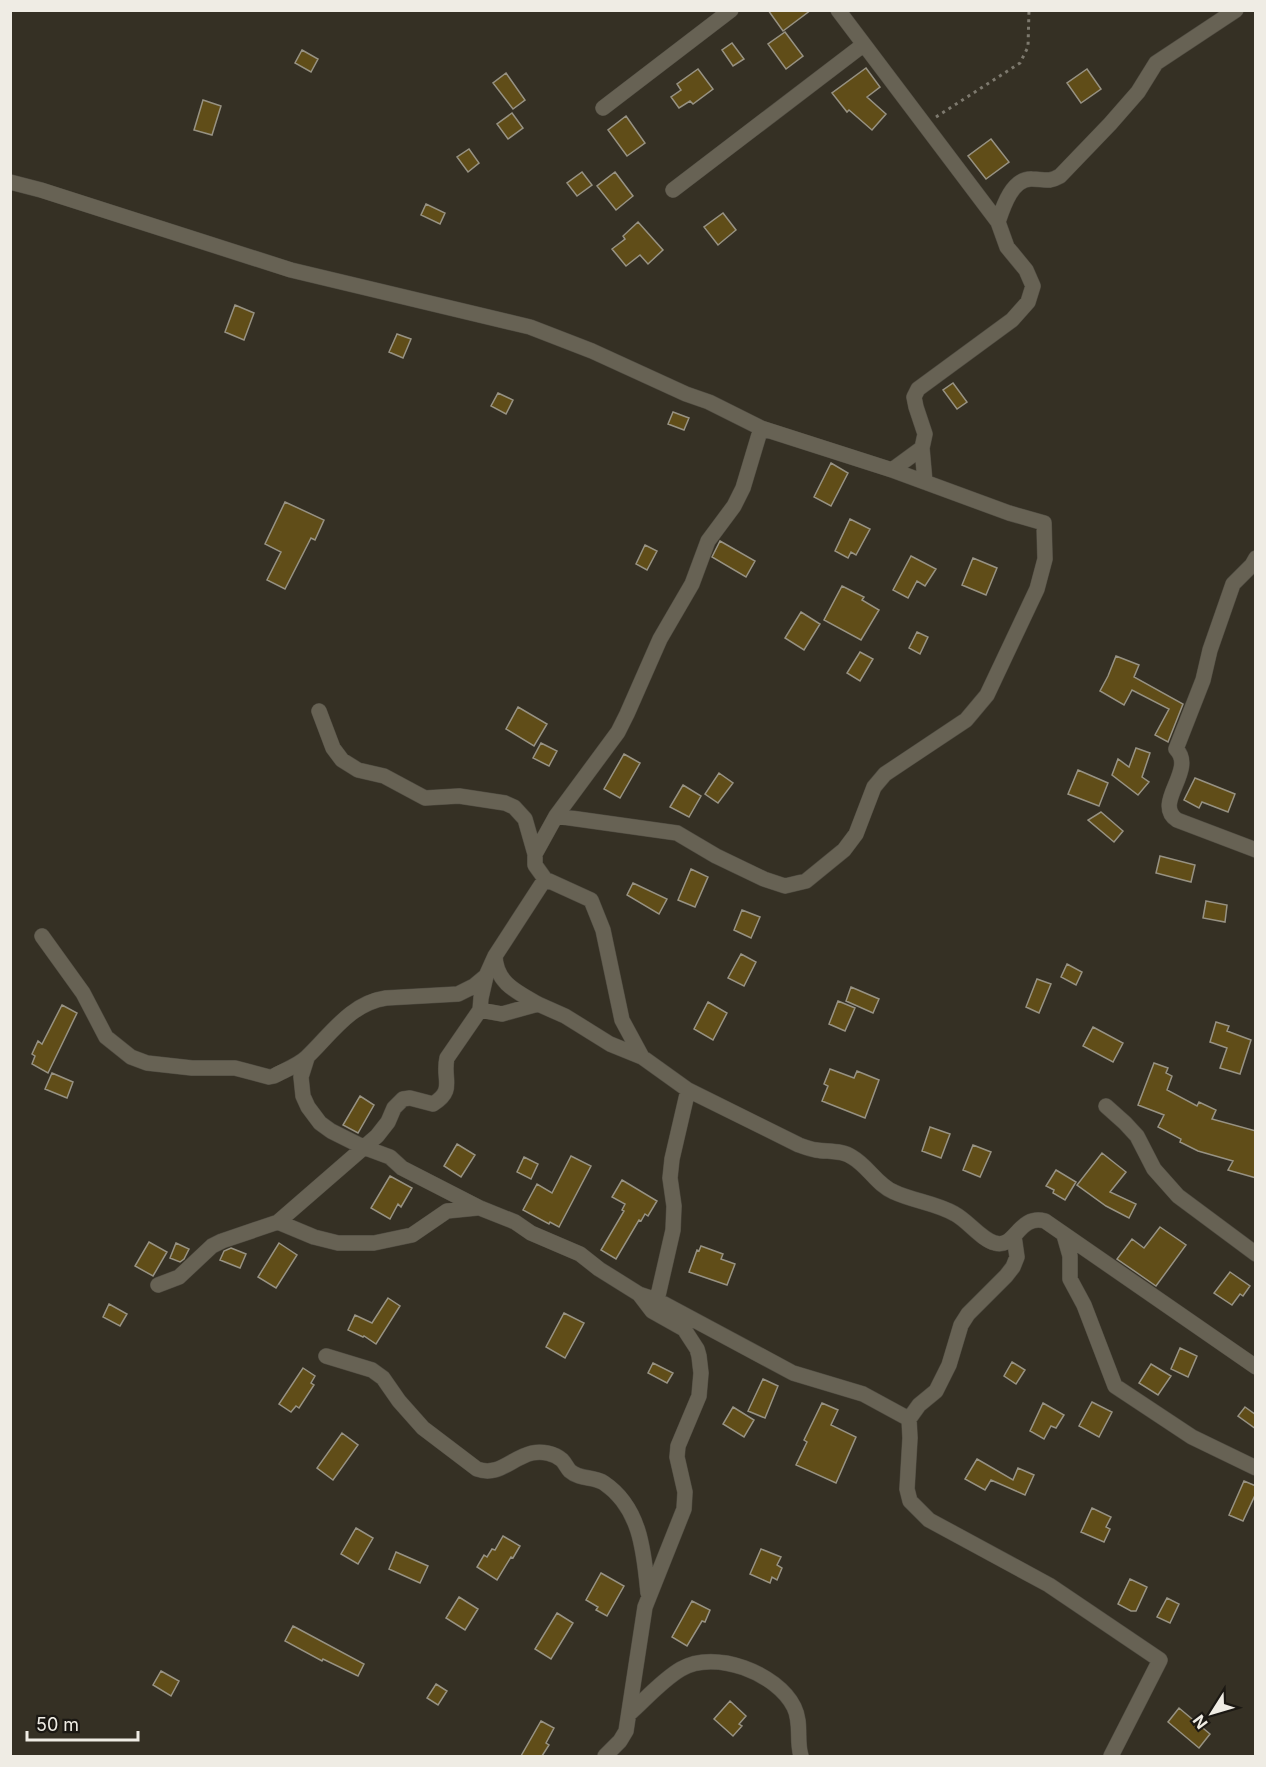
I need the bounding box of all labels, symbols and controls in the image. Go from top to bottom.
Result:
north arrow [1182,1683,1242,1743]
scale bar [27,1704,138,1742]
text: N [1188,1711,1212,1733]
text: 50 m [36,1714,79,1735]

